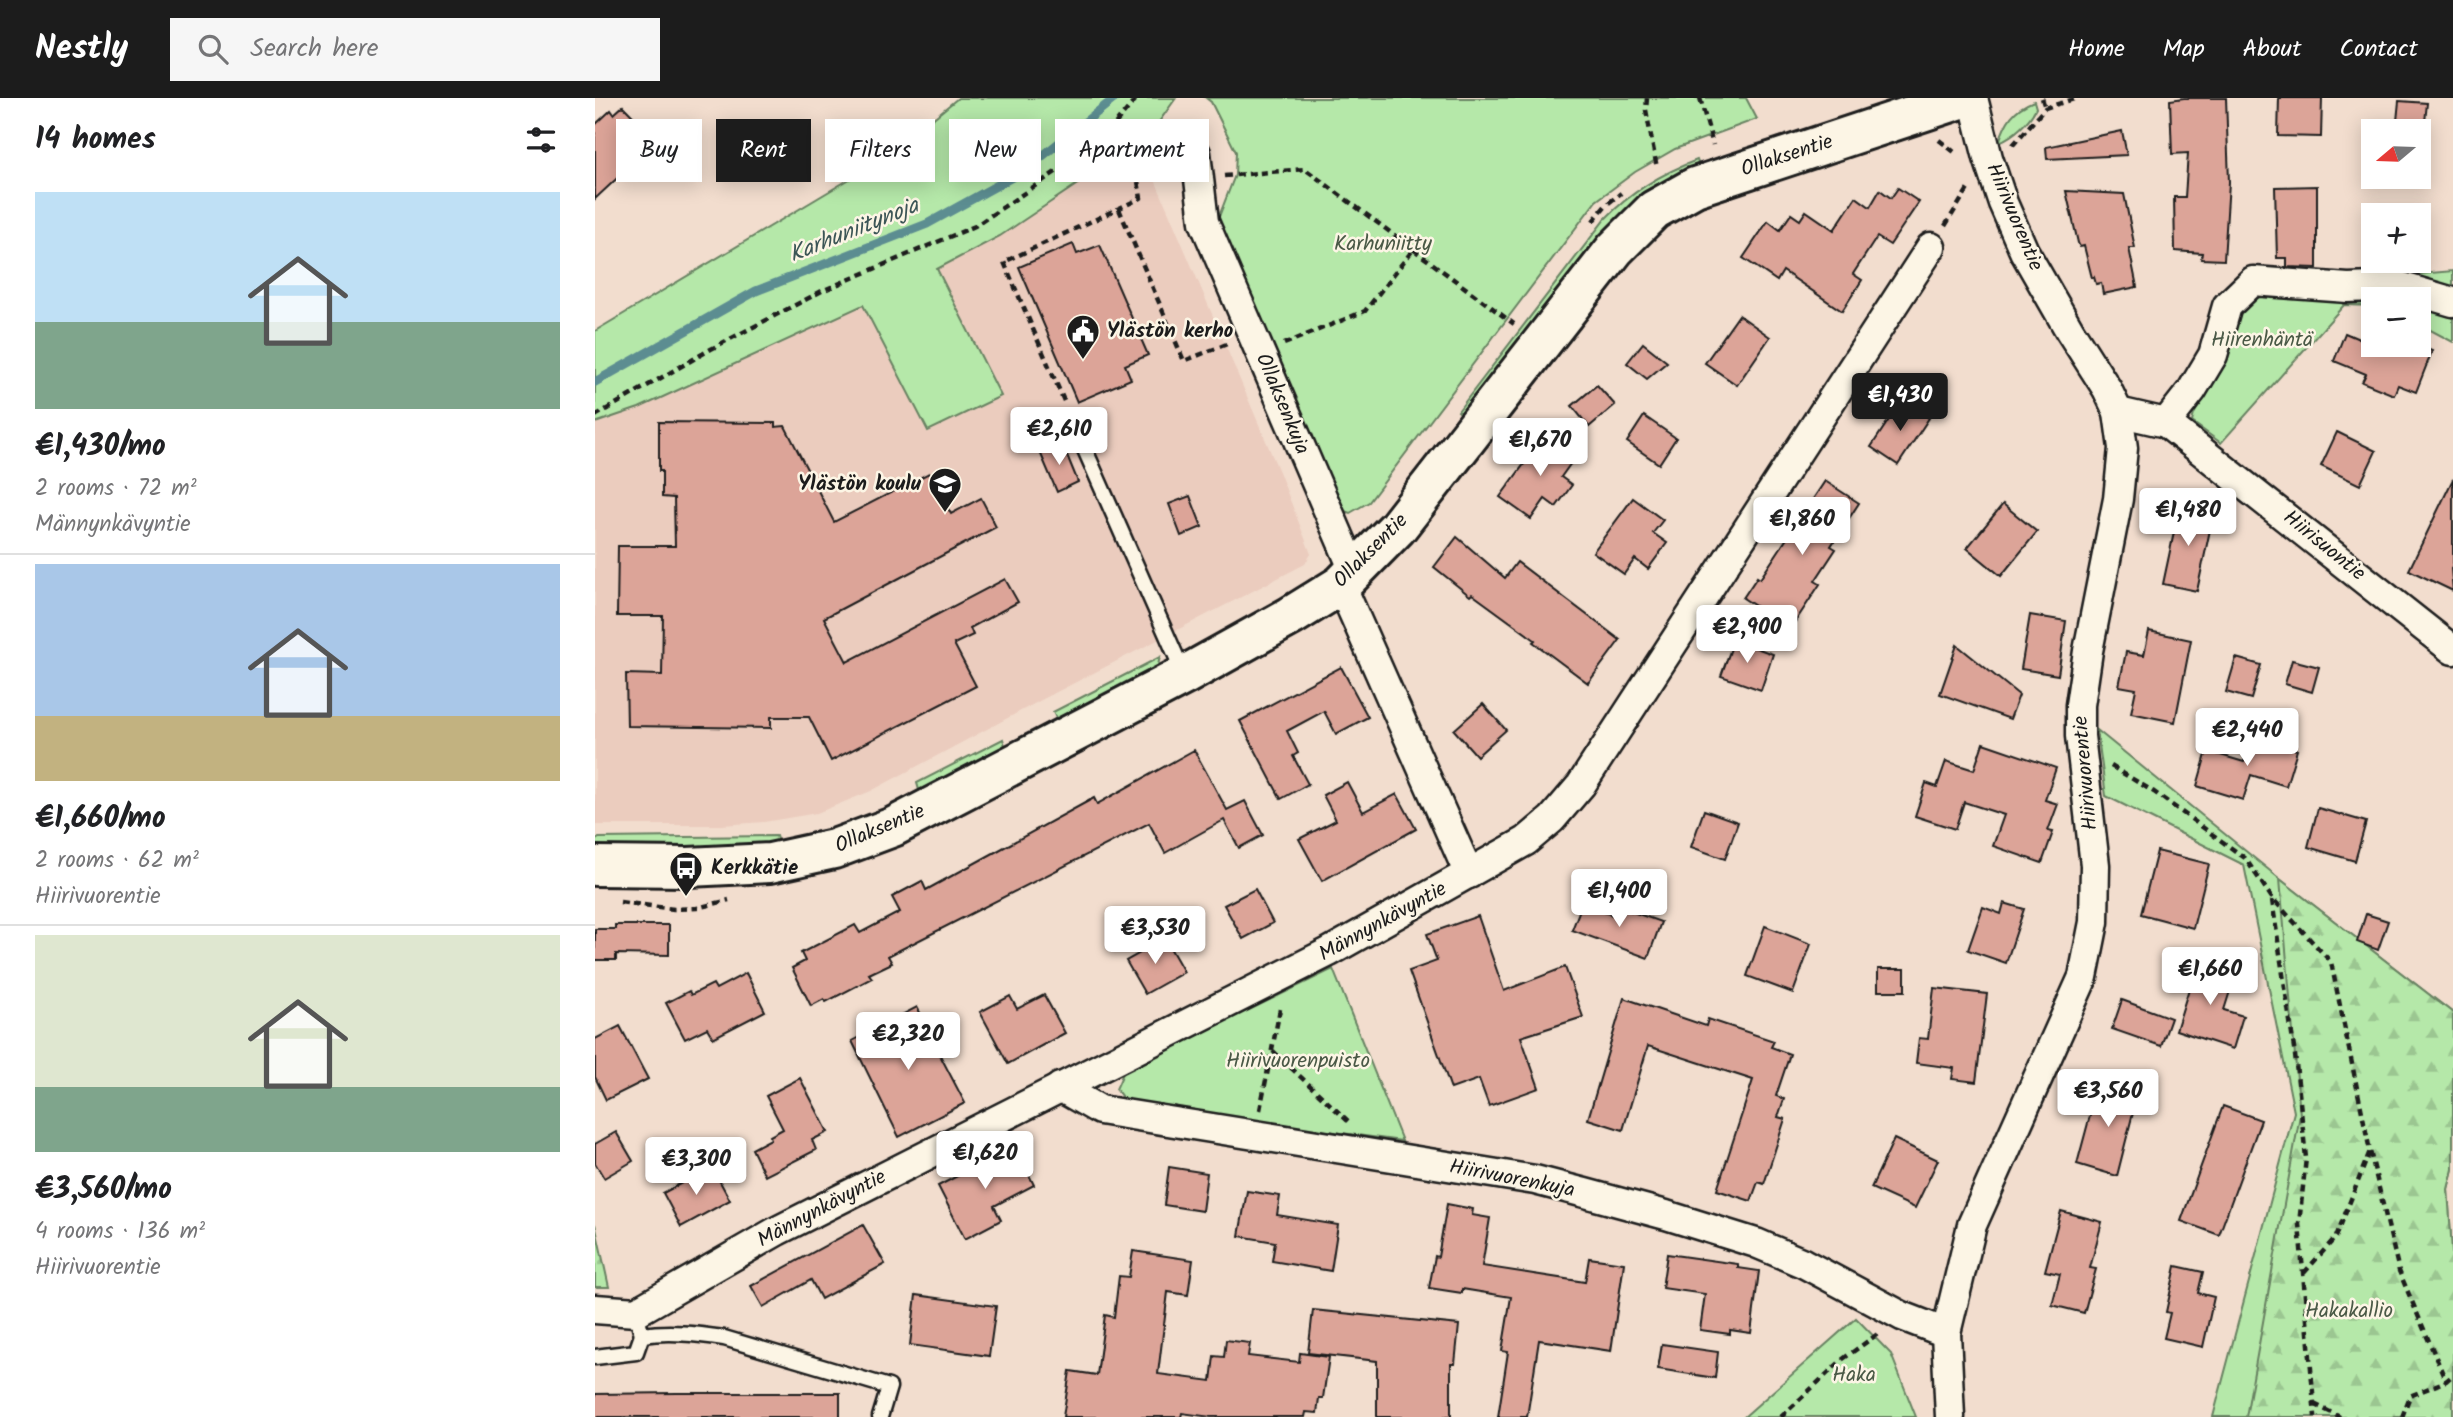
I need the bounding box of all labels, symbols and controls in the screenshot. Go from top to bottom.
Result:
search box [170,18,660,81]
text: Nestly [35,23,128,76]
text: Search here [250,28,378,70]
icon: search [194,30,232,68]
text: Home [2068,30,2125,69]
text: Map [2163,30,2205,69]
text: About [2243,30,2301,69]
text: Contact [2339,30,2418,69]
text: 14 homes [35,116,156,164]
chip: Buy [616,119,702,182]
chip: Rent [716,119,811,182]
chip: Filters [825,119,935,182]
chip: New [949,119,1041,182]
chip: Apartment [1055,119,1209,182]
north arrow [2361,119,2431,189]
map controls [2361,119,2431,357]
icon: filters [522,121,560,159]
street label: Ollaksentie [1737,125,1838,186]
street label: Hiirivuorentie [1976,158,2052,277]
water label: Karhuniitynoja [783,188,927,273]
button: + [2361,203,2431,273]
park label: Karhuniitty [1334,228,1432,261]
icon: home [235,238,361,364]
button: − [2361,287,2431,357]
public building icon: Ylästön kerho [1064,312,1102,361]
place label: Ylästön kerho [1107,315,1234,348]
park label: Hiirenhäntä [2211,324,2314,357]
street label: Ollaksenkuja [1246,348,1318,460]
pin: €1,430 [1843,374,1957,433]
text: €1,430 [1868,378,1932,414]
pin: €2,610 [1002,408,1116,467]
text: €2,610 [1026,412,1092,448]
pin: €1,670 [1483,418,1597,478]
text: €1,430/mo [35,423,166,471]
text: €1,670 [1509,423,1571,459]
school or university icon: Ylästön koulu [926,465,964,514]
place label: Ylästön koulu [798,468,922,501]
text: 2 rooms · 72 m² [35,471,197,507]
pin: €1,480 [2131,489,2245,548]
text: €1,480 [2155,493,2221,529]
pin: €1,860 [1745,498,1859,557]
text: €1,860 [1769,502,1835,538]
street label: Hiirisuontie [2275,502,2373,590]
street label: Ollaksentie [1326,505,1417,596]
text: Männynkävyntie [35,507,191,543]
pin: €2,900 [1690,606,1804,665]
icon: home [235,610,361,736]
text: €2,900 [1712,610,1782,646]
pin: €2,440 [2190,708,2304,768]
text: €2,440 [2212,713,2282,749]
street label: Hiirivuorentie [2065,714,2107,832]
text: €1,660/mo [35,795,166,843]
street label: Ollaksentie [830,795,931,863]
text: 2 rooms · 62 m² [35,843,199,879]
bus stop icon: Kerkkätie [667,849,705,898]
place label: Kerkkätie [711,852,798,885]
pin: €1,400 [1562,870,1676,929]
street label: Männynkävyntie [1313,873,1454,971]
text: €1,400 [1587,874,1651,910]
text: Hiirivuorentie [35,879,161,915]
pin: €3,530 [1098,906,1212,966]
text: €3,530 [1120,911,1190,947]
pin: €1,660 [2153,948,2267,1007]
text: €1,660 [2178,952,2242,988]
icon: home [235,981,361,1107]
pin: €2,320 [851,1012,965,1072]
text: €2,320 [872,1017,944,1053]
park label: Hiirivuorenpuisto [1226,1045,1370,1078]
pin: €3,560 [2051,1070,2165,1129]
text: €3,560 [2073,1074,2143,1110]
pin: €1,620 [928,1132,1042,1191]
text: €1,620 [952,1136,1018,1172]
pin: €3,300 [639,1138,753,1197]
text: €3,300 [661,1142,731,1178]
street label: Hiirivuorenkuja [1446,1151,1578,1207]
street label: Männynkävyntie [751,1161,893,1257]
text: €3,560/mo [35,1166,172,1214]
text: 4 rooms · 136 m² [35,1214,205,1250]
text: Hiirivuorentie [35,1250,161,1286]
park label: Hakakallio [2305,1295,2393,1328]
park label: Haka [1832,1359,1876,1392]

